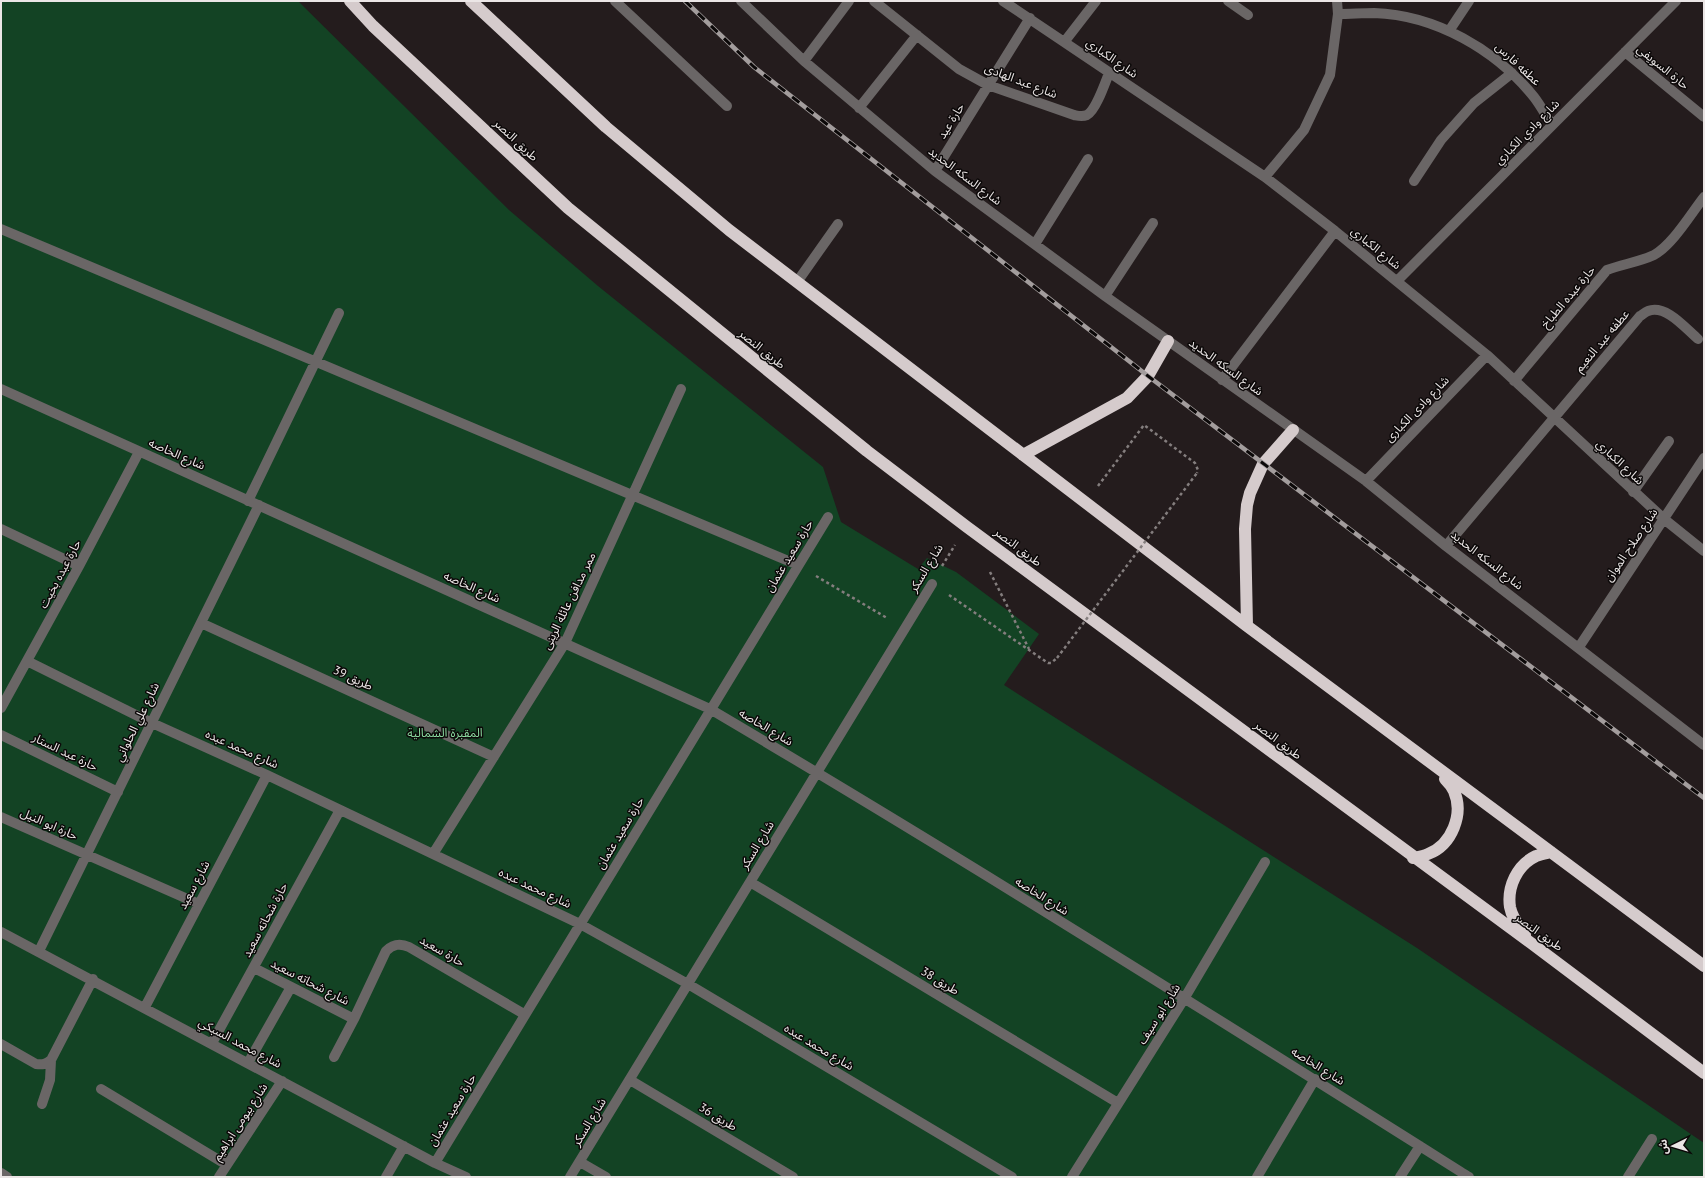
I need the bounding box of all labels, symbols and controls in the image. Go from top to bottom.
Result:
street label: شارع الكباري [1082,34,1141,83]
street label: عطفه فارس [1492,39,1544,89]
street label: حارة السويفي [1632,41,1692,94]
street label: شارع عبد الهادى [982,60,1060,103]
street label: شارع وادي الكباري [1491,96,1564,169]
street label: حارة عيد [934,100,967,141]
street label: طريق النصر [490,115,542,165]
street label: شارع السكه الحديد [924,143,1005,210]
street label: شارع الكباري [1347,223,1404,274]
street label: حارة عبده الطباخ [1537,262,1600,332]
street label: عطفه عبد النعيم [1571,306,1634,376]
street label: طريق النصر [735,325,789,373]
street label: شارع السكه الحديد [1185,335,1266,400]
street label: شارع وادى الكبارى [1381,372,1453,446]
street label: شارع الخاصه [146,434,208,475]
street label: شارع الكباري [1591,436,1647,490]
street label: شارع صلاح الموان [1601,505,1662,585]
street label: حارة سعيد عثمان [761,517,816,595]
street label: طريق النصر [990,523,1045,570]
street label: شارع السكه الحديد [1447,527,1527,594]
street label: حارة عبده بخيت [35,537,84,611]
street label: شارع السكر [905,541,948,596]
street label: ممر مدافن عائلة الرينى [538,550,599,652]
street label: شارع الخاصه [441,567,503,608]
street label: طريق 39 [331,662,375,694]
street label: شارع علي الحلواني [111,680,165,765]
street label: شارع الخاصه [735,705,796,750]
street label: طريق النصر [1250,716,1305,763]
park label: المقبرة الشمالية [407,725,483,740]
street label: شارع محمد عبده [202,726,281,773]
street label: حارة عبد الستار [29,729,100,774]
street label: حارة سعيد عثمان [592,794,647,872]
street label: حارة ابو النيل [18,804,80,843]
street label: شارع السكر [736,818,779,873]
street label: شارع سعيد [174,858,214,913]
street label: شارع محمد عبده [496,864,574,913]
street label: شارع الخاصه [1012,873,1072,920]
street label: حارة شحاته سعيد [239,880,291,960]
street label: طريق النصر [1511,909,1566,955]
street label: حارة سعيد [417,932,467,969]
street label: شارع شحاته سعيد [267,955,352,1010]
street label: طريق 38 [918,963,962,999]
street label: شارع ابو سيف [1134,981,1185,1048]
street label: شارع محمد السبكي [195,1014,284,1073]
street label: شارع محمد عبده [781,1020,857,1075]
street label: شارع الخاصه [1288,1043,1348,1090]
street label: حارة سعيد عثمان [424,1071,479,1149]
street label: شارع بيومى ابراهيم [209,1080,272,1165]
street label: شارع السكر [568,1095,611,1150]
street label: طريق 36 [696,1099,740,1135]
north arrow [1653,1126,1693,1166]
text: ش [1655,1139,1671,1155]

